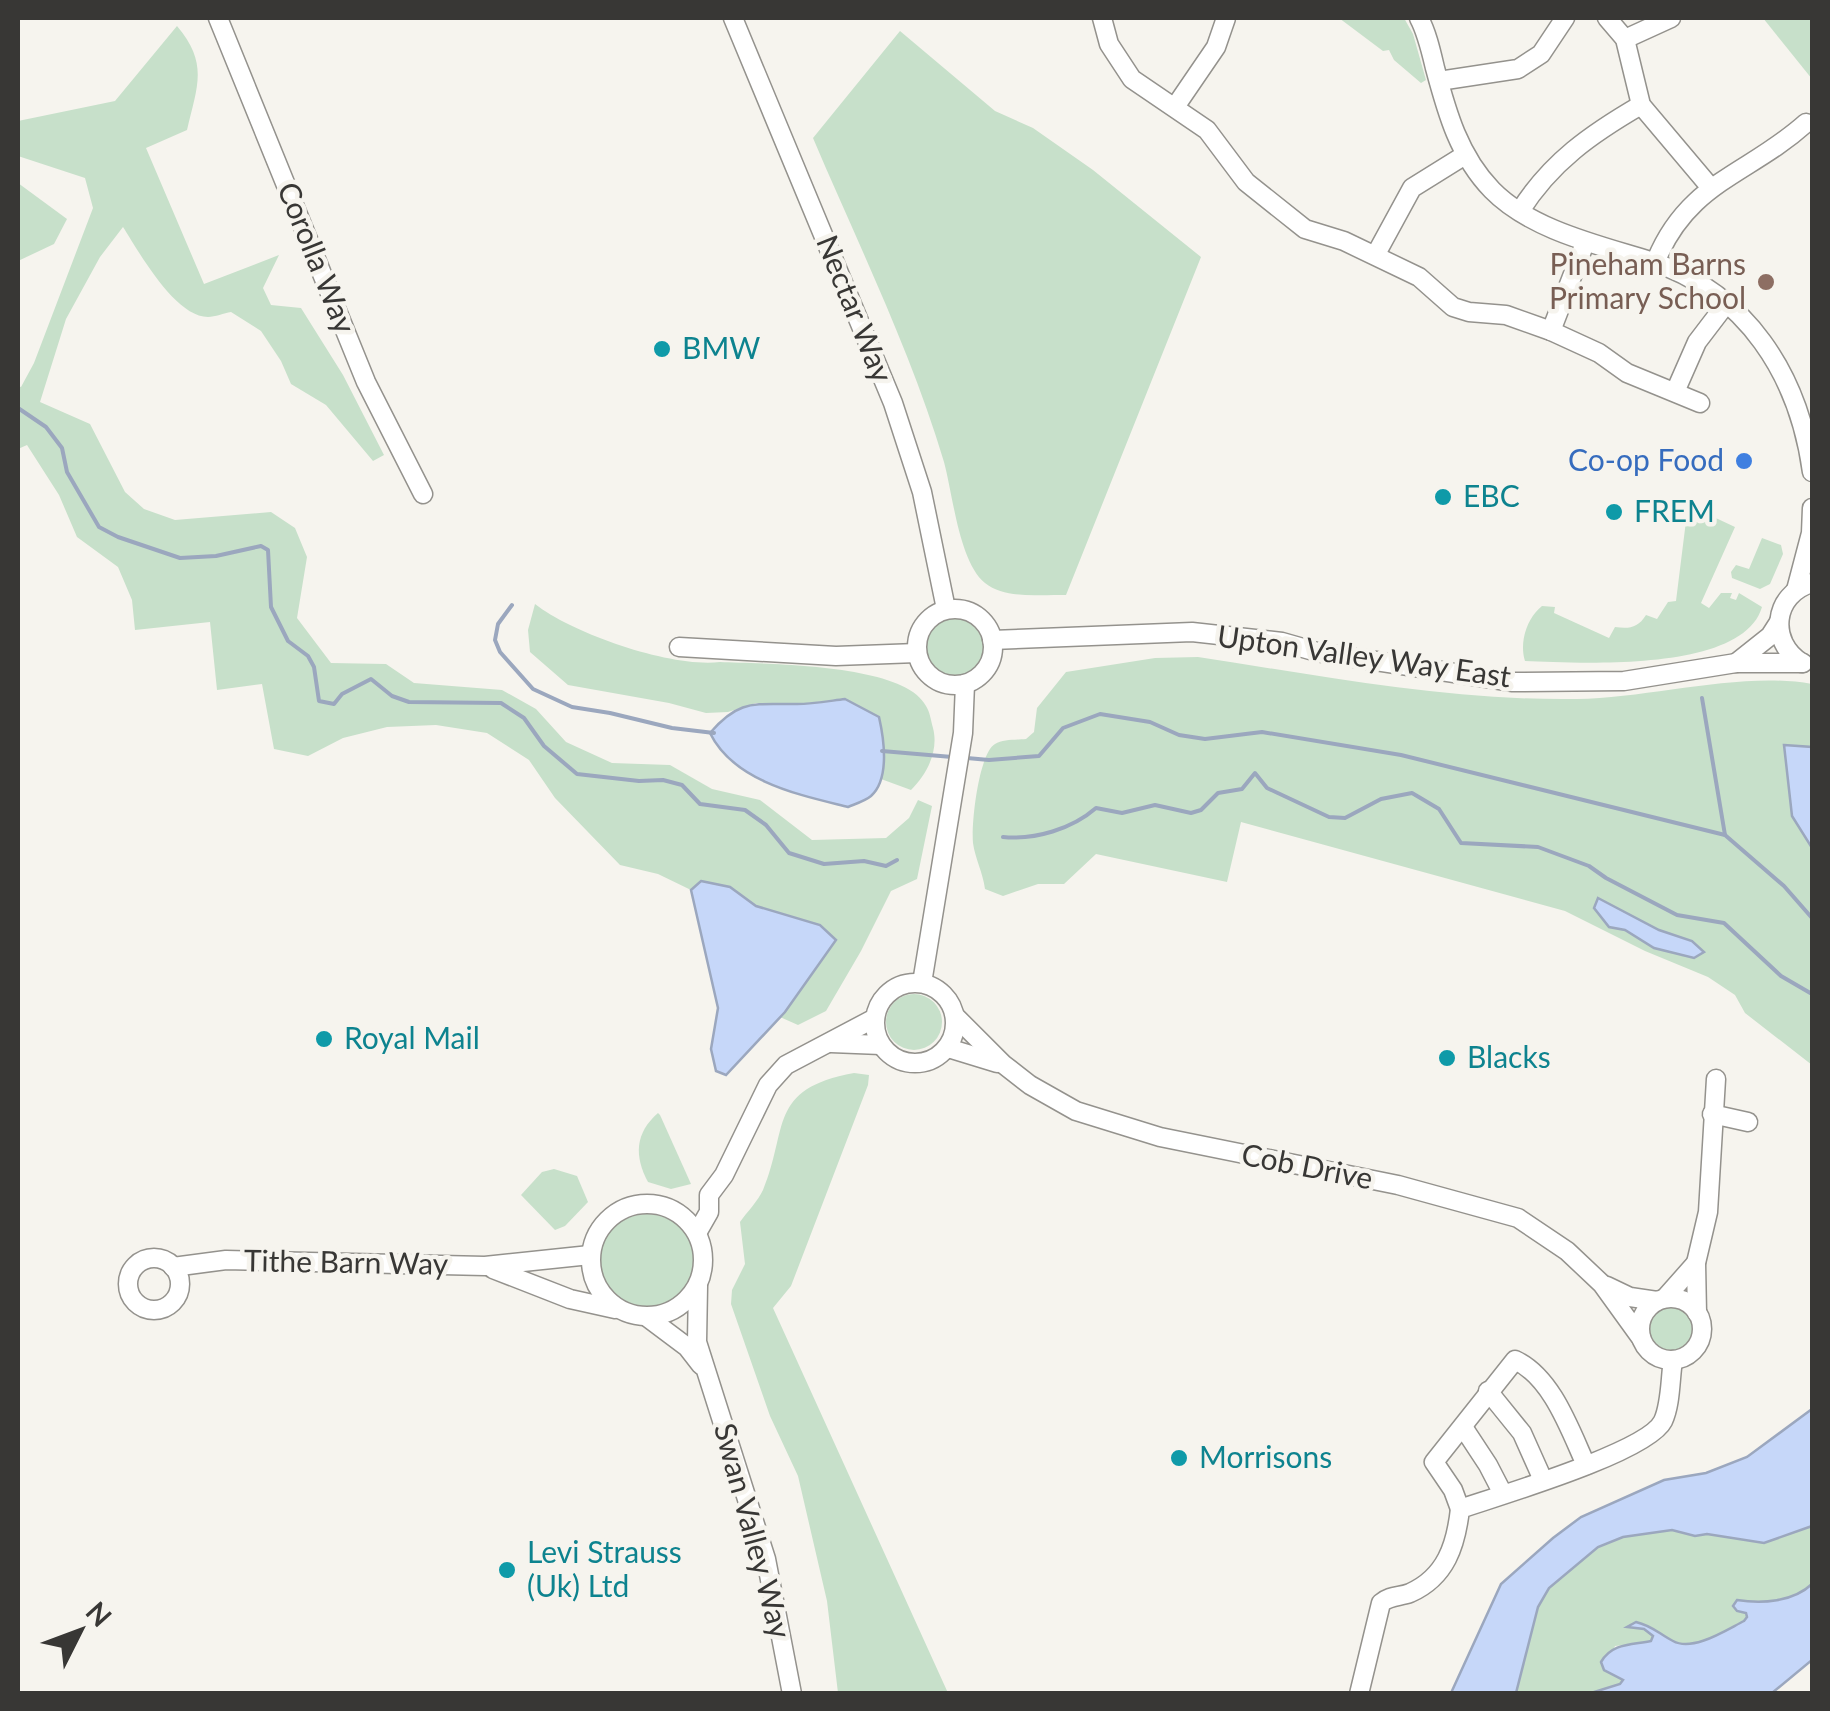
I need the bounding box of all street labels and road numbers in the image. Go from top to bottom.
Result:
street label: Corolla Way [271,176,365,339]
street label: Nectar Way [810,230,902,387]
street label: Upton Valley Way East [1215,617,1514,693]
street label: Cob Drive [1239,1135,1376,1195]
street label: Tithe Barn Way [244,1241,449,1281]
street label: Swan Valley Way [708,1419,800,1643]

